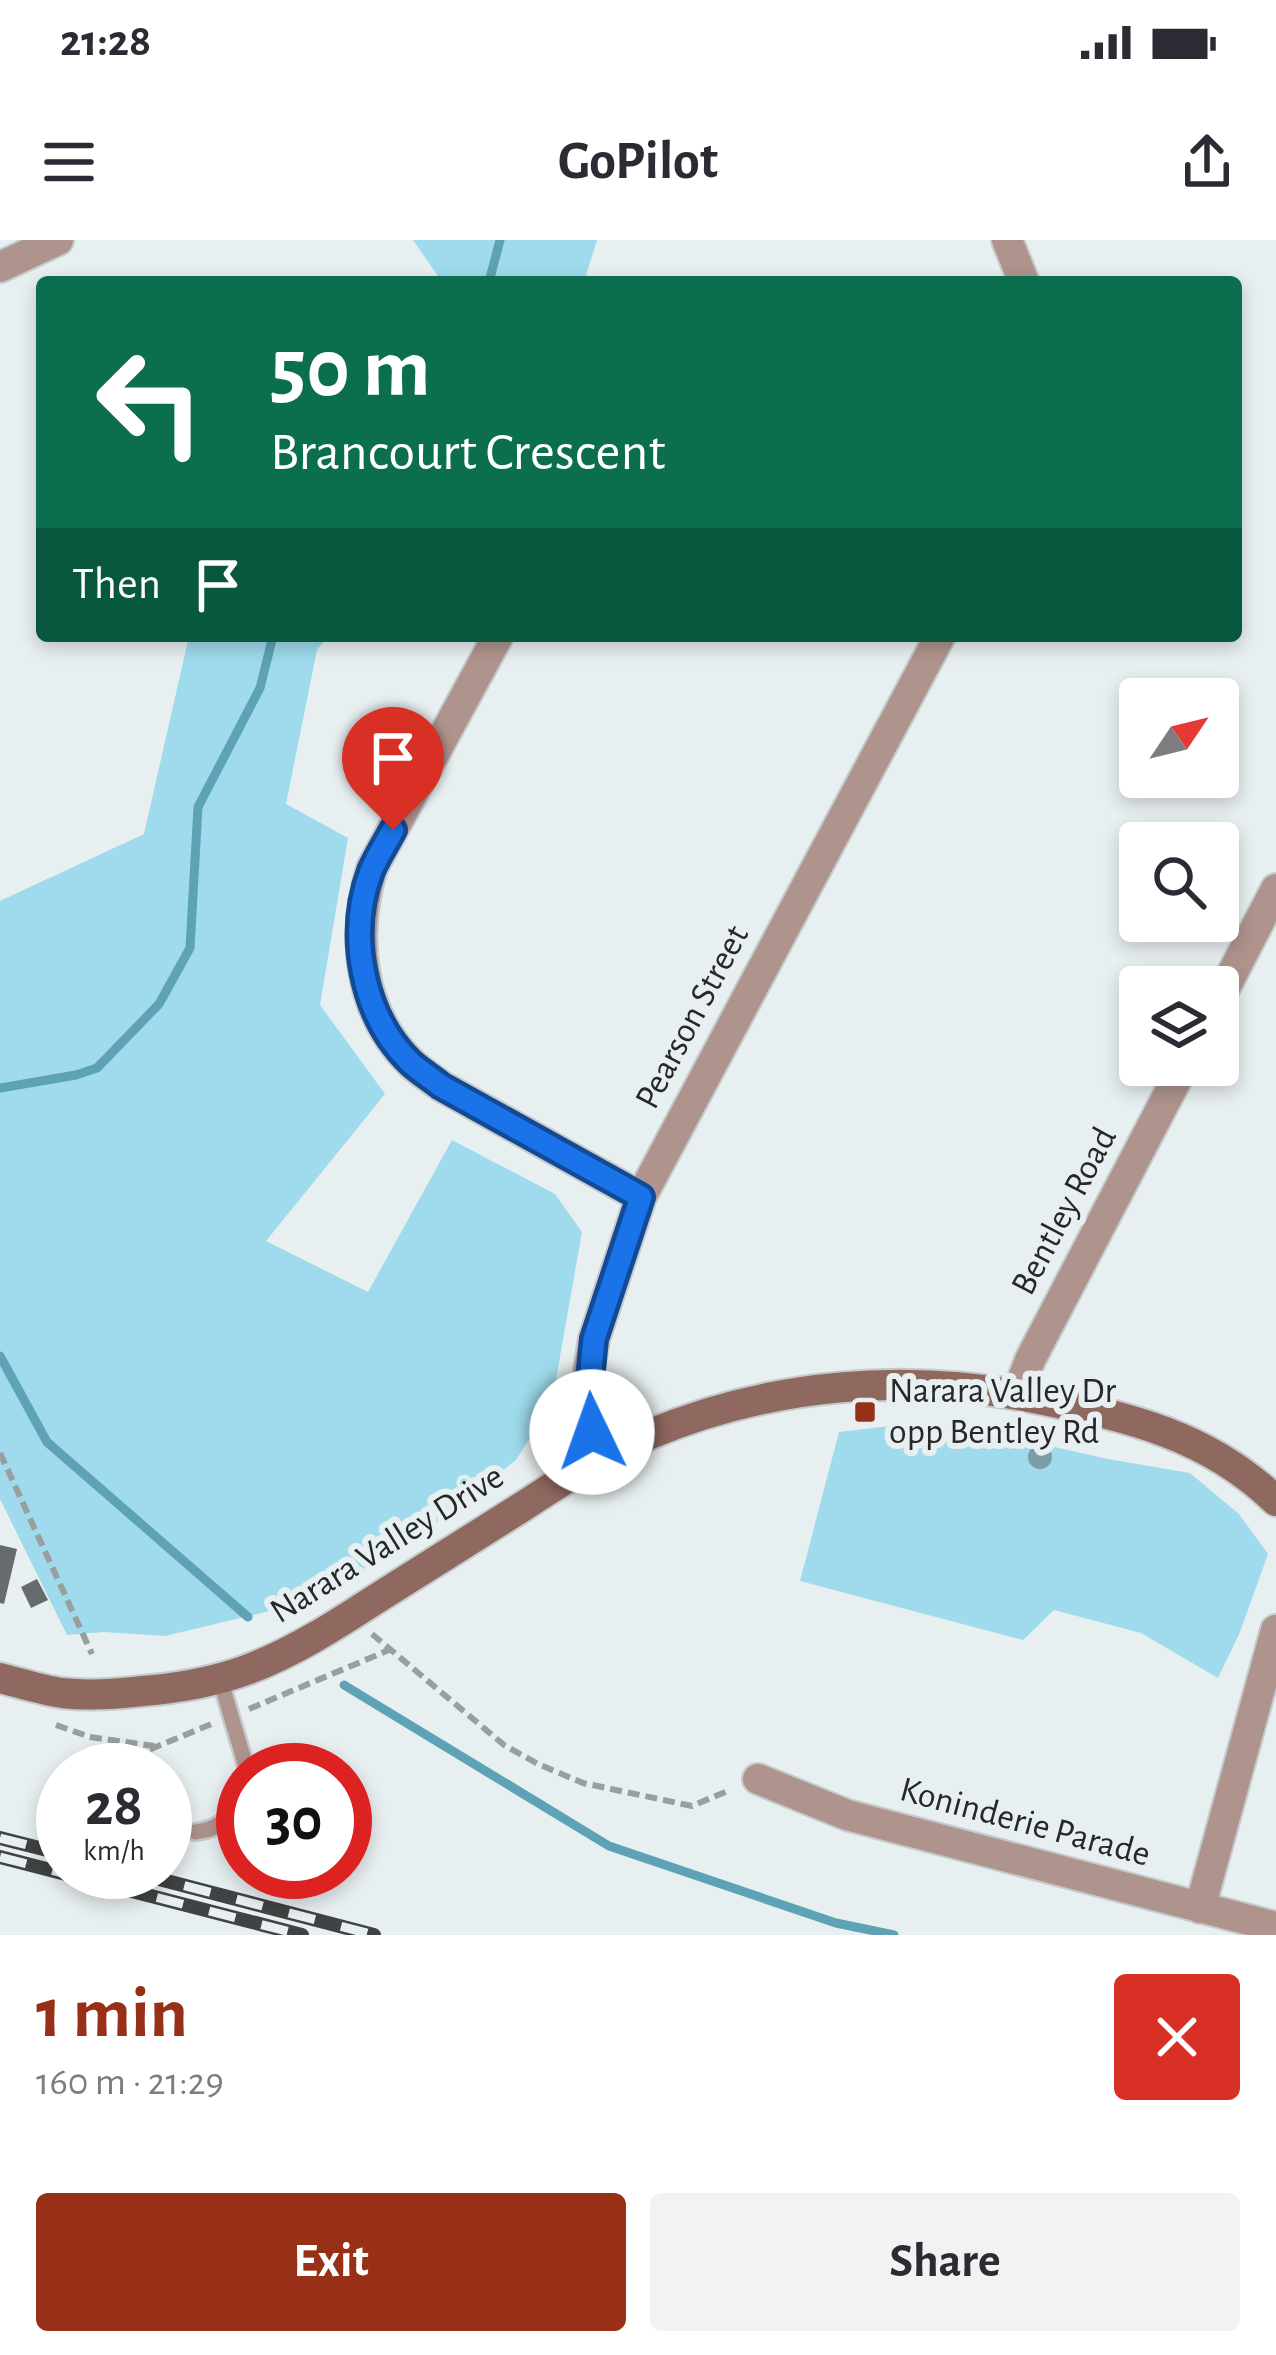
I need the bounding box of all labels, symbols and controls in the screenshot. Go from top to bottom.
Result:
text: 21:28 [60,19,151,64]
icon: menu [36,129,102,195]
icon: share [1174,129,1240,195]
text: GoPilot [558,135,718,189]
icon: left [72,324,228,480]
text: 50 m [270,328,431,412]
text: Brancourt Crescent [270,426,666,480]
icon: arrive [185,552,251,618]
text: Then [72,562,161,607]
north arrow [1119,678,1239,798]
map controls [1119,678,1239,1086]
pin [342,707,444,830]
icon: arrive [360,725,426,791]
button: search [1119,822,1239,942]
street label: Pearson Street [629,919,755,1114]
button: layers [1119,966,1239,1086]
street label: Bentley Road [1005,1121,1123,1301]
position arrow [529,1369,655,1495]
place label: Narara Valley Dr opp Bentley Rd [889,1373,1116,1450]
marker: Narara Valley Dr opp Bentley Rd [852,1399,878,1425]
street label: Narara Valley Drive [264,1458,510,1630]
speed limit sign: 30 [216,1743,372,1899]
street label: Koninderie Parade [896,1771,1154,1873]
text: 28 [85,1776,143,1836]
text: km/h [83,1836,145,1866]
button: close [1114,1974,1240,2100]
text: 1 min [36,1978,188,2050]
text: 160 m · 21:29 [36,2063,224,2102]
button: Exit [36,2193,626,2331]
button: Share [650,2193,1240,2331]

